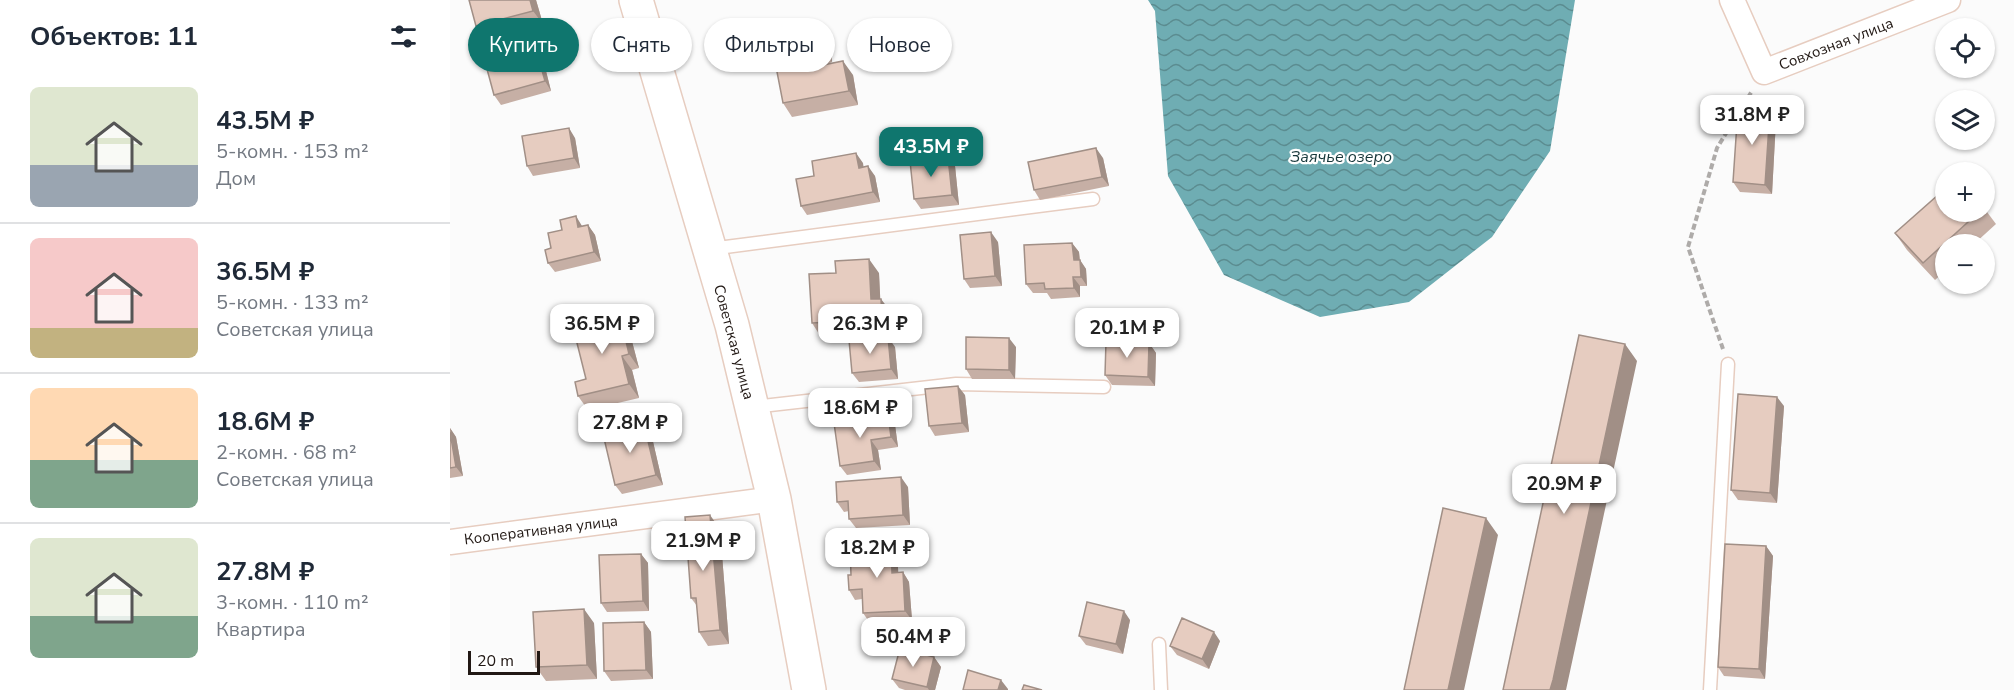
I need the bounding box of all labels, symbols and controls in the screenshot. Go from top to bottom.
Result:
street label: Совхозная улица [1776,13,1896,75]
chip: Купить [468,18,579,72]
chip: Снять [591,18,692,72]
chip: Фильтры [704,18,835,72]
chip: Новое [847,18,952,72]
map controls [1935,18,1995,294]
button: locate [1935,18,1995,78]
text: Объектов: 11 [30,19,198,54]
icon: filters [387,20,420,53]
button: layers [1935,90,1995,150]
pin: 31.8M ₽ [1697,95,1807,146]
text: 31.8M ₽ [1714,101,1790,128]
text: 43.5M ₽ [216,103,314,138]
icon: home [78,111,150,183]
pin: 43.5M ₽ [876,127,986,178]
text: 43.5M ₽ [893,133,969,160]
text: 5-комн. · 153 m² [216,138,369,165]
water label: Заячье озеро [1290,146,1392,168]
button: + [1935,162,1995,222]
text: Дом [216,165,256,192]
button: − [1935,234,1995,294]
text: 36.5M ₽ [216,254,314,289]
icon: home [78,262,150,334]
street label: Советская улица [709,282,759,402]
text: 5-комн. · 133 m² [216,289,369,316]
pin: 36.5M ₽ [547,304,657,355]
pin: 26.3M ₽ [815,304,925,355]
pin: 20.1M ₽ [1072,308,1182,359]
text: 36.5M ₽ [564,310,640,337]
text: 26.3M ₽ [832,310,908,337]
text: 20.1M ₽ [1089,314,1165,341]
text: Советская улица [216,316,374,343]
pin: 18.6M ₽ [805,388,915,439]
text: 18.6M ₽ [822,394,898,421]
pin: 27.8M ₽ [575,403,685,454]
text: 18.6M ₽ [216,404,314,439]
text: 27.8M ₽ [592,409,668,436]
icon: home [78,412,150,484]
text: 2-комн. · 68 m² [216,439,357,466]
pin: 20.9M ₽ [1509,464,1619,515]
text: Советская улица [216,466,374,493]
text: 20.9M ₽ [1526,470,1602,497]
street label: Кооперативная улица [463,511,619,549]
pin: 21.9M ₽ [648,521,758,572]
text: 21.9M ₽ [665,527,741,554]
pin: 18.2M ₽ [822,528,932,579]
text: 18.2M ₽ [839,534,915,561]
text: 27.8M ₽ [216,554,314,589]
icon: home [78,562,150,634]
text: 3-комн. · 110 m² [216,589,369,616]
text: Квартира [216,616,306,643]
pin: 50.4M ₽ [858,617,968,668]
text: 50.4M ₽ [875,623,951,650]
scale bar [468,648,540,676]
text: 20 m [477,650,514,672]

